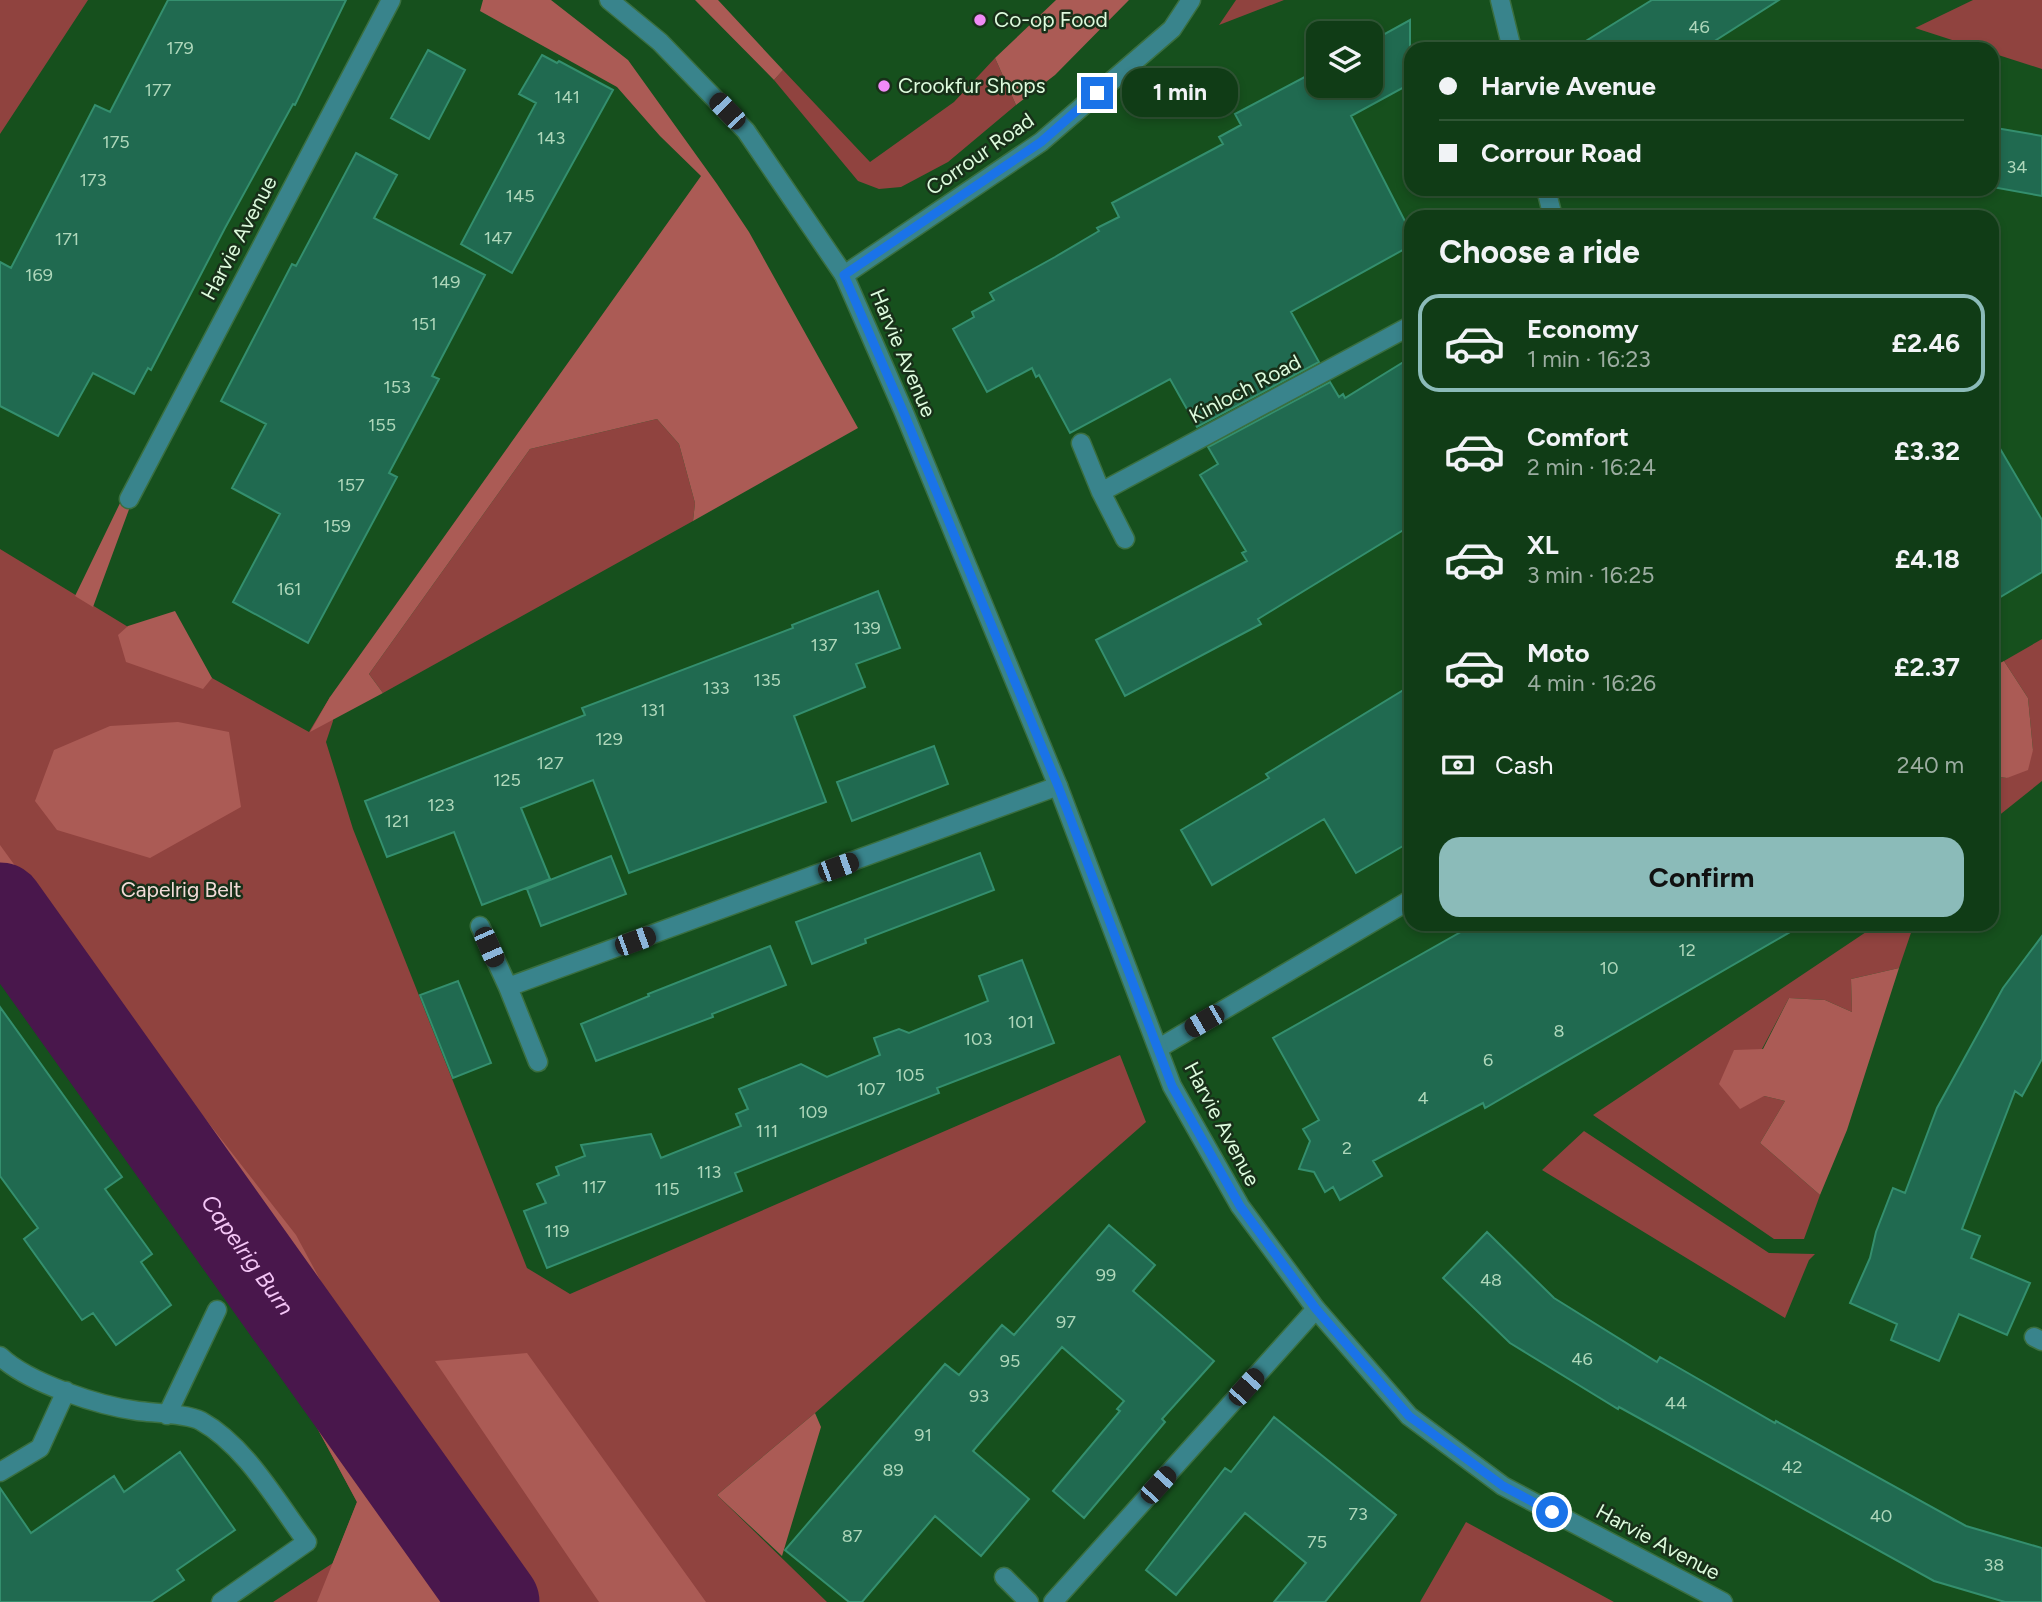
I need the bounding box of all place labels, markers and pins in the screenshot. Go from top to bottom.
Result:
place label: Co-op Food [994,7,1108,32]
marker: Co-op Food [972,12,988,28]
place label: Crookfur Shops [898,73,1046,98]
marker: Crookfur Shops [876,78,892,94]

